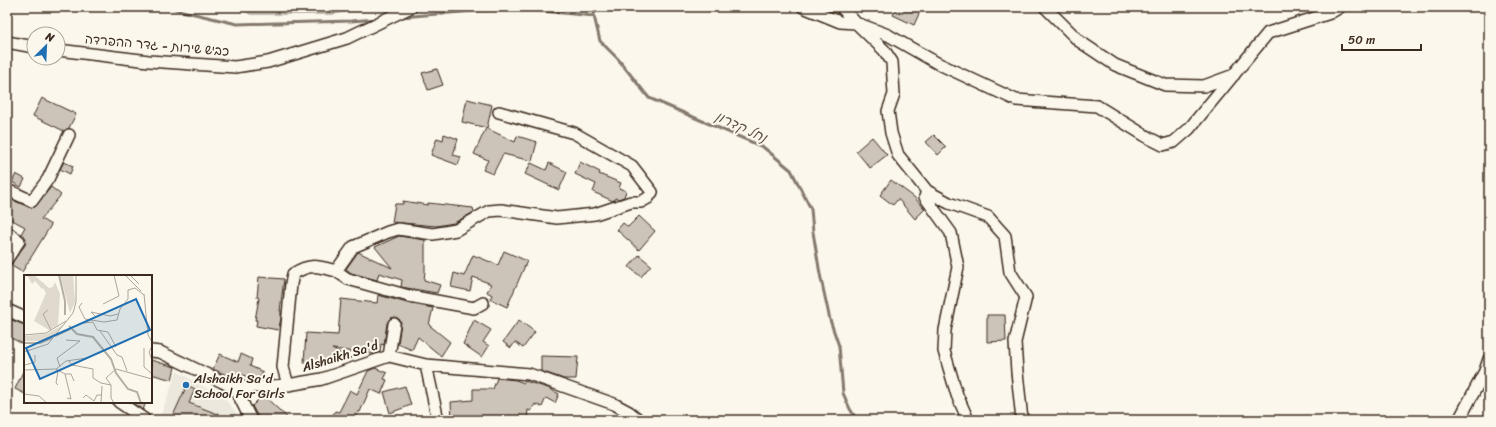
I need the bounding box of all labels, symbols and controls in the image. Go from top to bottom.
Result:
north arrow [26,26,66,66]
scale bar [1342,26,1421,52]
text: N [42,27,58,48]
street label: כביש שירות - גדר ההפרדה [84,27,230,63]
text: 50 m [1348,29,1375,51]
water label: נחל קדרון [711,104,772,150]
inset map [24,275,152,403]
street label: Alshaikh Sa'd [298,333,382,379]
place label: Alshaikh Sa'd School For Girls [193,367,286,405]
marker: Alshaikh Sa'd School For Girls [181,380,191,390]

